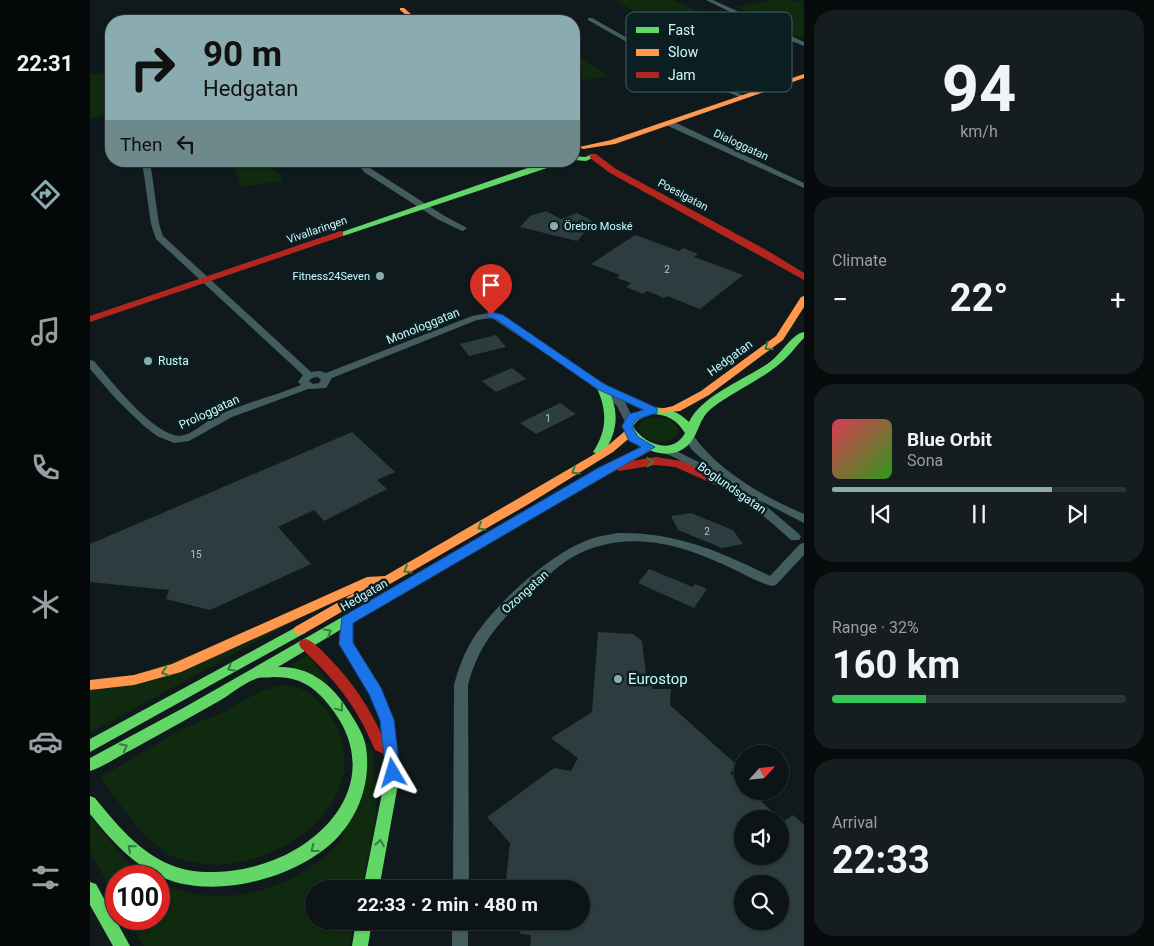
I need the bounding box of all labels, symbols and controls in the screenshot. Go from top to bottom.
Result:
legend [626,12,792,92]
text: Fast [668,22,695,38]
text: 90 m [203,34,282,75]
icon: right [120,35,185,100]
text: Slow [668,44,699,60]
text: 22:31 [17,51,73,76]
text: 94 [942,51,1016,127]
text: Jam [668,67,696,83]
text: Hedgatan [203,76,298,101]
text: km/h [960,122,998,141]
street label: Dialoggatan [712,127,770,163]
icon: left [172,130,200,158]
text: Then [120,133,162,156]
street label: Poesigatan [656,176,710,214]
icon: directions [28,177,63,212]
street label: Vivallaringen [285,214,349,246]
marker: Örebro Moské [548,220,560,232]
place label: Örebro Moské [564,220,633,233]
text: Climate [832,251,887,270]
pin [470,264,512,315]
house number: 2 [664,264,670,275]
place label: Fitness24Seven [293,270,370,283]
marker: Fitness24Seven [374,270,386,282]
icon: arrive [477,271,505,299]
text: 22° [950,276,1008,320]
text: − [832,283,848,316]
text: + [1110,283,1126,316]
street label: Monologgatan [384,305,462,347]
icon: music [28,314,63,349]
street label: Hedgatan [705,337,755,379]
one-way arrow [764,341,774,350]
place label: Rusta [158,354,189,368]
marker: Rusta [142,355,154,367]
street label: Prologgatan [176,392,242,432]
house number: 1 [545,413,551,424]
text: Blue Orbit [907,428,992,451]
icon: phone [28,450,63,485]
text: Sona [907,451,943,470]
one-way arrow [647,456,655,467]
street label: Boglundsgatan [695,459,769,517]
one-way arrow [571,465,580,474]
icon: previous [867,500,895,528]
icon: pause [965,500,993,528]
icon: next [1063,500,1091,528]
one-way arrow [478,520,487,530]
house number: 2 [704,526,710,537]
house number: 15 [190,549,202,560]
one-way arrow [403,563,412,573]
street label: Ozongatan [499,567,551,617]
street label: Hedgatan [338,576,390,614]
icon: climate [28,587,63,622]
text: Range · 32% [832,618,919,637]
one-way arrow [323,628,332,638]
text: 160 km [832,643,960,687]
one-way arrow [227,662,236,672]
one-way arrow [161,666,169,676]
place label: Eurostop [628,670,688,688]
marker: Eurostop [612,673,624,685]
one-way arrow [334,702,343,712]
icon: car [28,724,63,759]
one-way arrow [119,743,128,753]
north arrow [734,745,789,800]
map controls [734,745,789,930]
position arrow [366,746,418,798]
button: sound [734,810,789,865]
text: Arrival [832,813,877,832]
text: 22:33 [832,838,930,882]
one-way arrow [375,839,385,848]
one-way arrow [128,844,137,853]
one-way arrow [310,844,319,853]
icon: filters [28,860,63,895]
speed limit sign: 100 [105,865,170,930]
button: search [734,875,789,930]
text: 22:33 · 2 min · 480 m [357,893,538,916]

